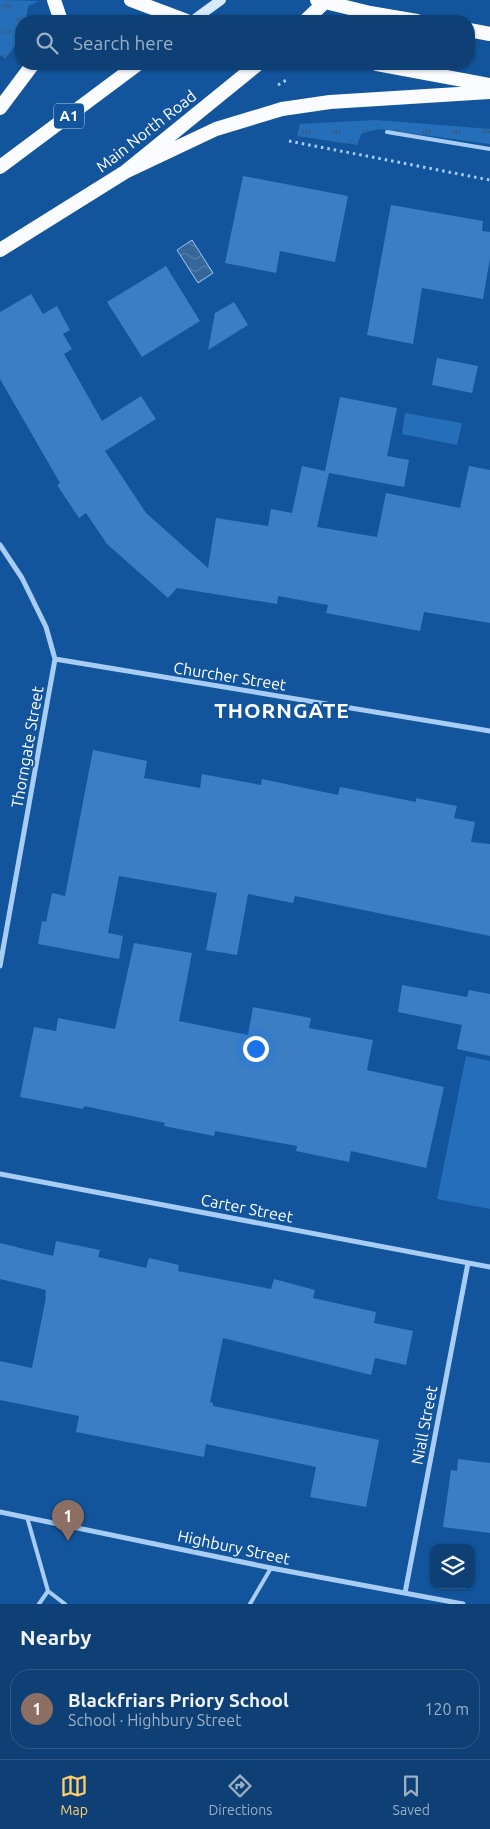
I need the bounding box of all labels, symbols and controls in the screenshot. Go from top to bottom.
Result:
search box [15,15,475,70]
icon: search [33,29,61,57]
text: Search here [73,32,173,54]
street label: Main North Road [93,86,199,176]
road number: A1 [54,104,84,128]
street label: Churcher Street [172,658,288,694]
street label: Thorngate Street [7,684,47,809]
district label: THORNGATE [214,698,350,722]
your location [243,1036,269,1062]
street label: Carter Street [199,1190,295,1226]
street label: Niall Street [408,1383,441,1466]
pin: 1 [52,1500,84,1541]
street label: Highbury Street [176,1526,292,1568]
map controls [430,1544,475,1589]
button: layers [430,1544,475,1589]
text: Nearby [20,1625,91,1649]
text: Blackfriars Priory School [68,1689,289,1711]
text: 1 [32,1700,42,1718]
text: 120 m [424,1700,469,1718]
text: School · Highbury Street [68,1711,241,1729]
tab: Map [60,1772,88,1818]
tab: Directions [208,1772,272,1818]
tab: Saved [393,1772,430,1818]

